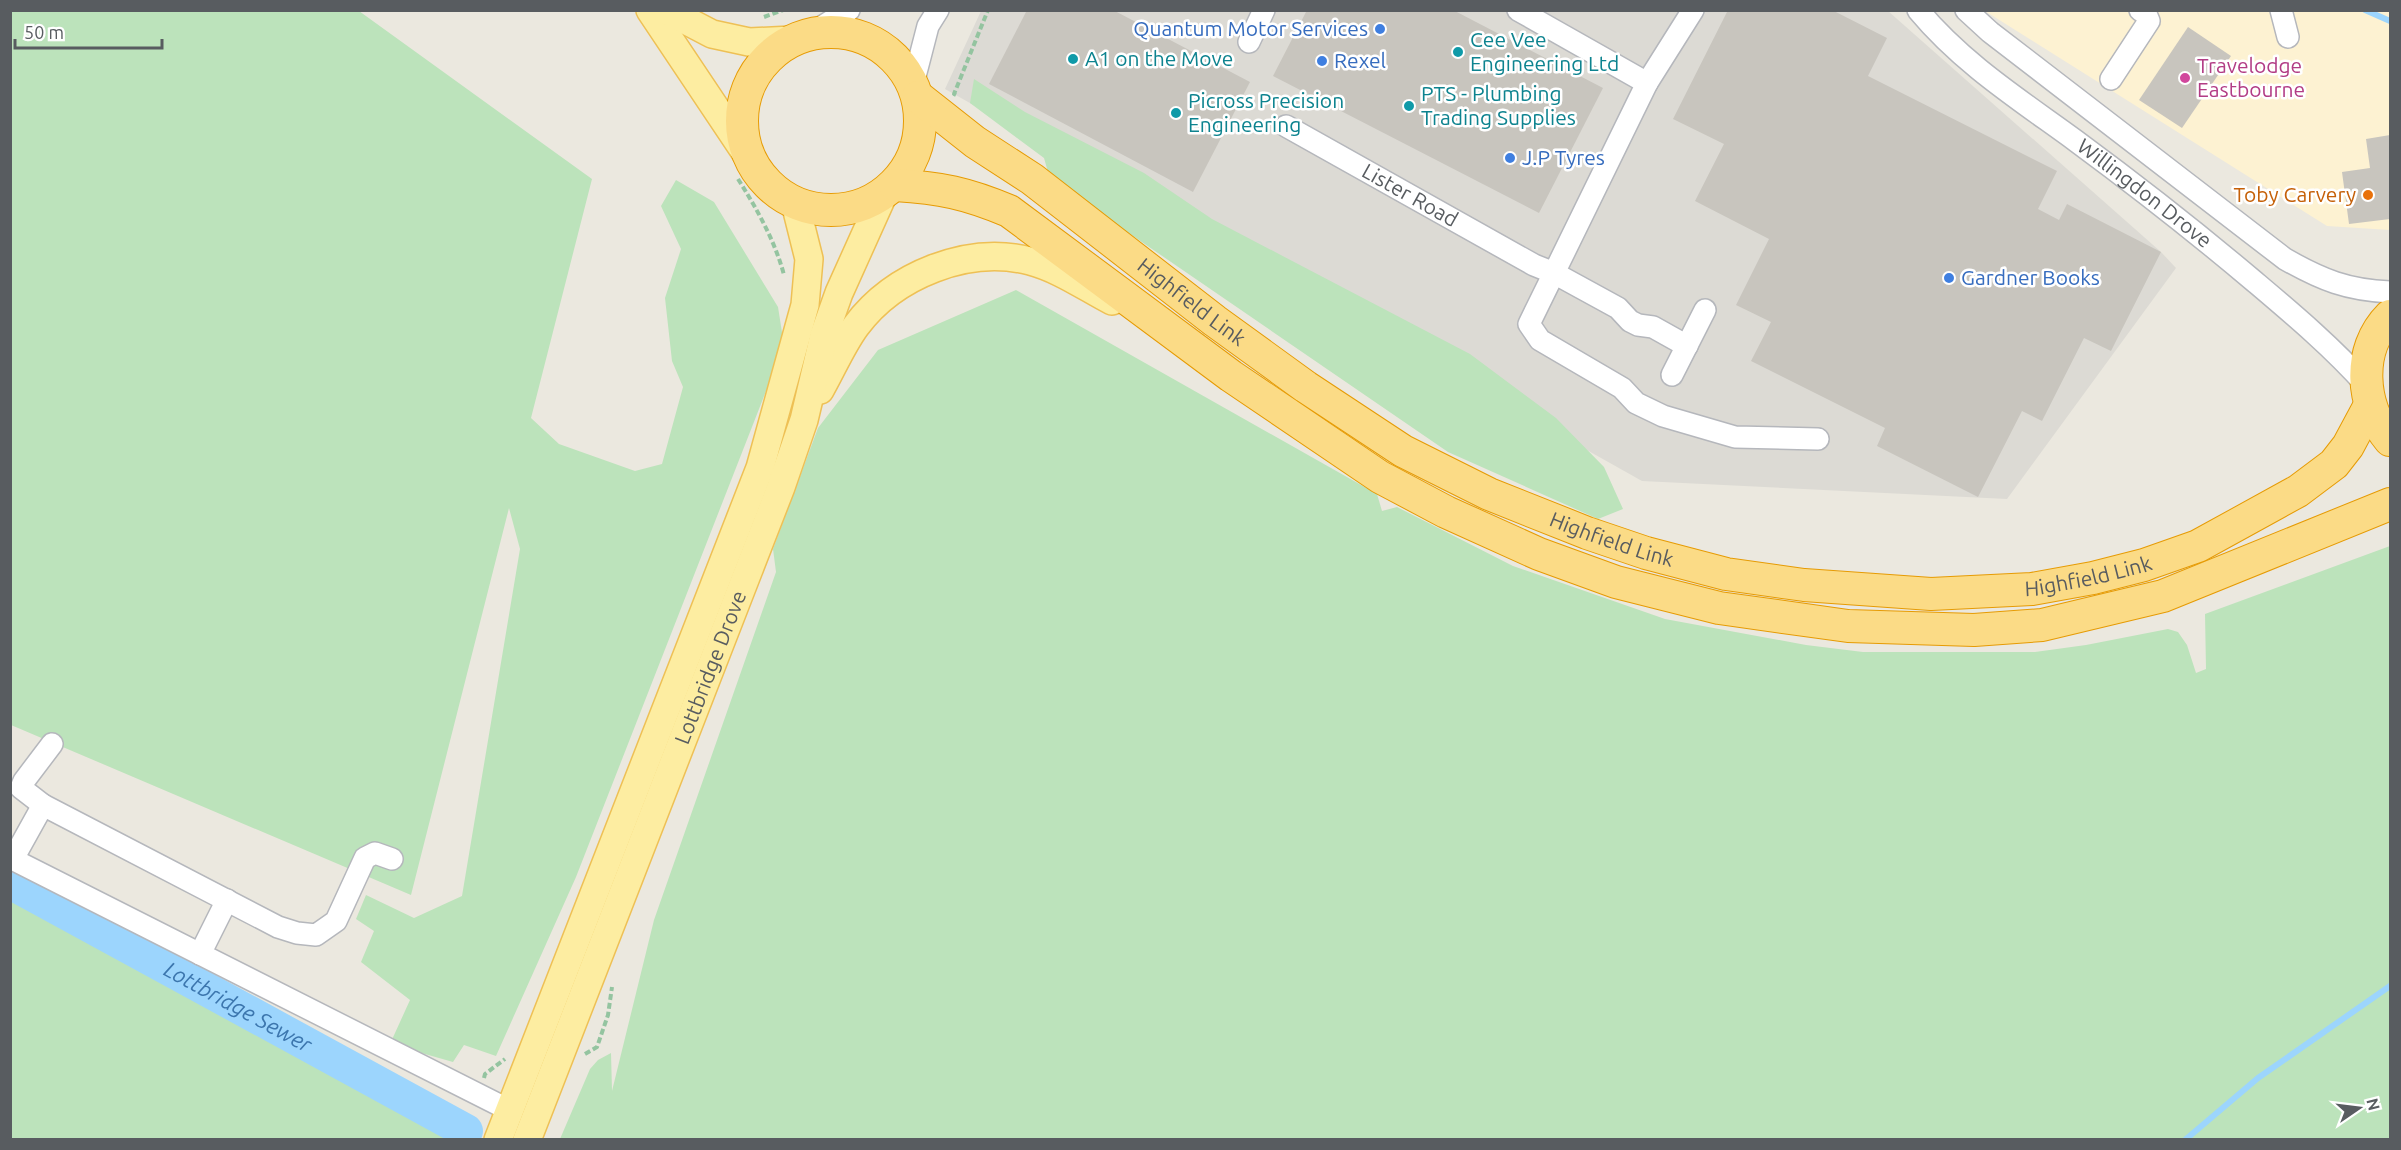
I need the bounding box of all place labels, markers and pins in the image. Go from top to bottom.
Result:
place label: Quantum Motor Services [1133,16,1368,40]
marker: Quantum Motor Services [1373,22,1387,36]
place label: Cee Vee Engineering Ltd [1470,27,1619,75]
marker: Cee Vee Engineering Ltd [1451,45,1465,59]
place label: A1 on the Move [1085,46,1233,70]
place label: Rexel [1334,48,1386,72]
marker: A1 on the Move [1066,52,1080,66]
place label: Travelodge Eastbourne [2197,53,2305,101]
marker: Rexel [1315,54,1329,68]
marker: Travelodge Eastbourne [2178,71,2192,85]
place label: PTS - Plumbing Trading Supplies [1421,81,1576,129]
place label: Picross Precision Engineering [1188,88,1344,136]
marker: PTS - Plumbing Trading Supplies [1402,99,1416,113]
marker: Picross Precision Engineering [1169,106,1183,120]
place label: J.P Tyres [1522,145,1605,169]
marker: J.P Tyres [1503,151,1517,165]
place label: Toby Carvery [2233,182,2356,206]
marker: Toby Carvery [2361,188,2375,202]
place label: Gardner Books [1961,265,2100,289]
marker: Gardner Books [1942,271,1956,285]

